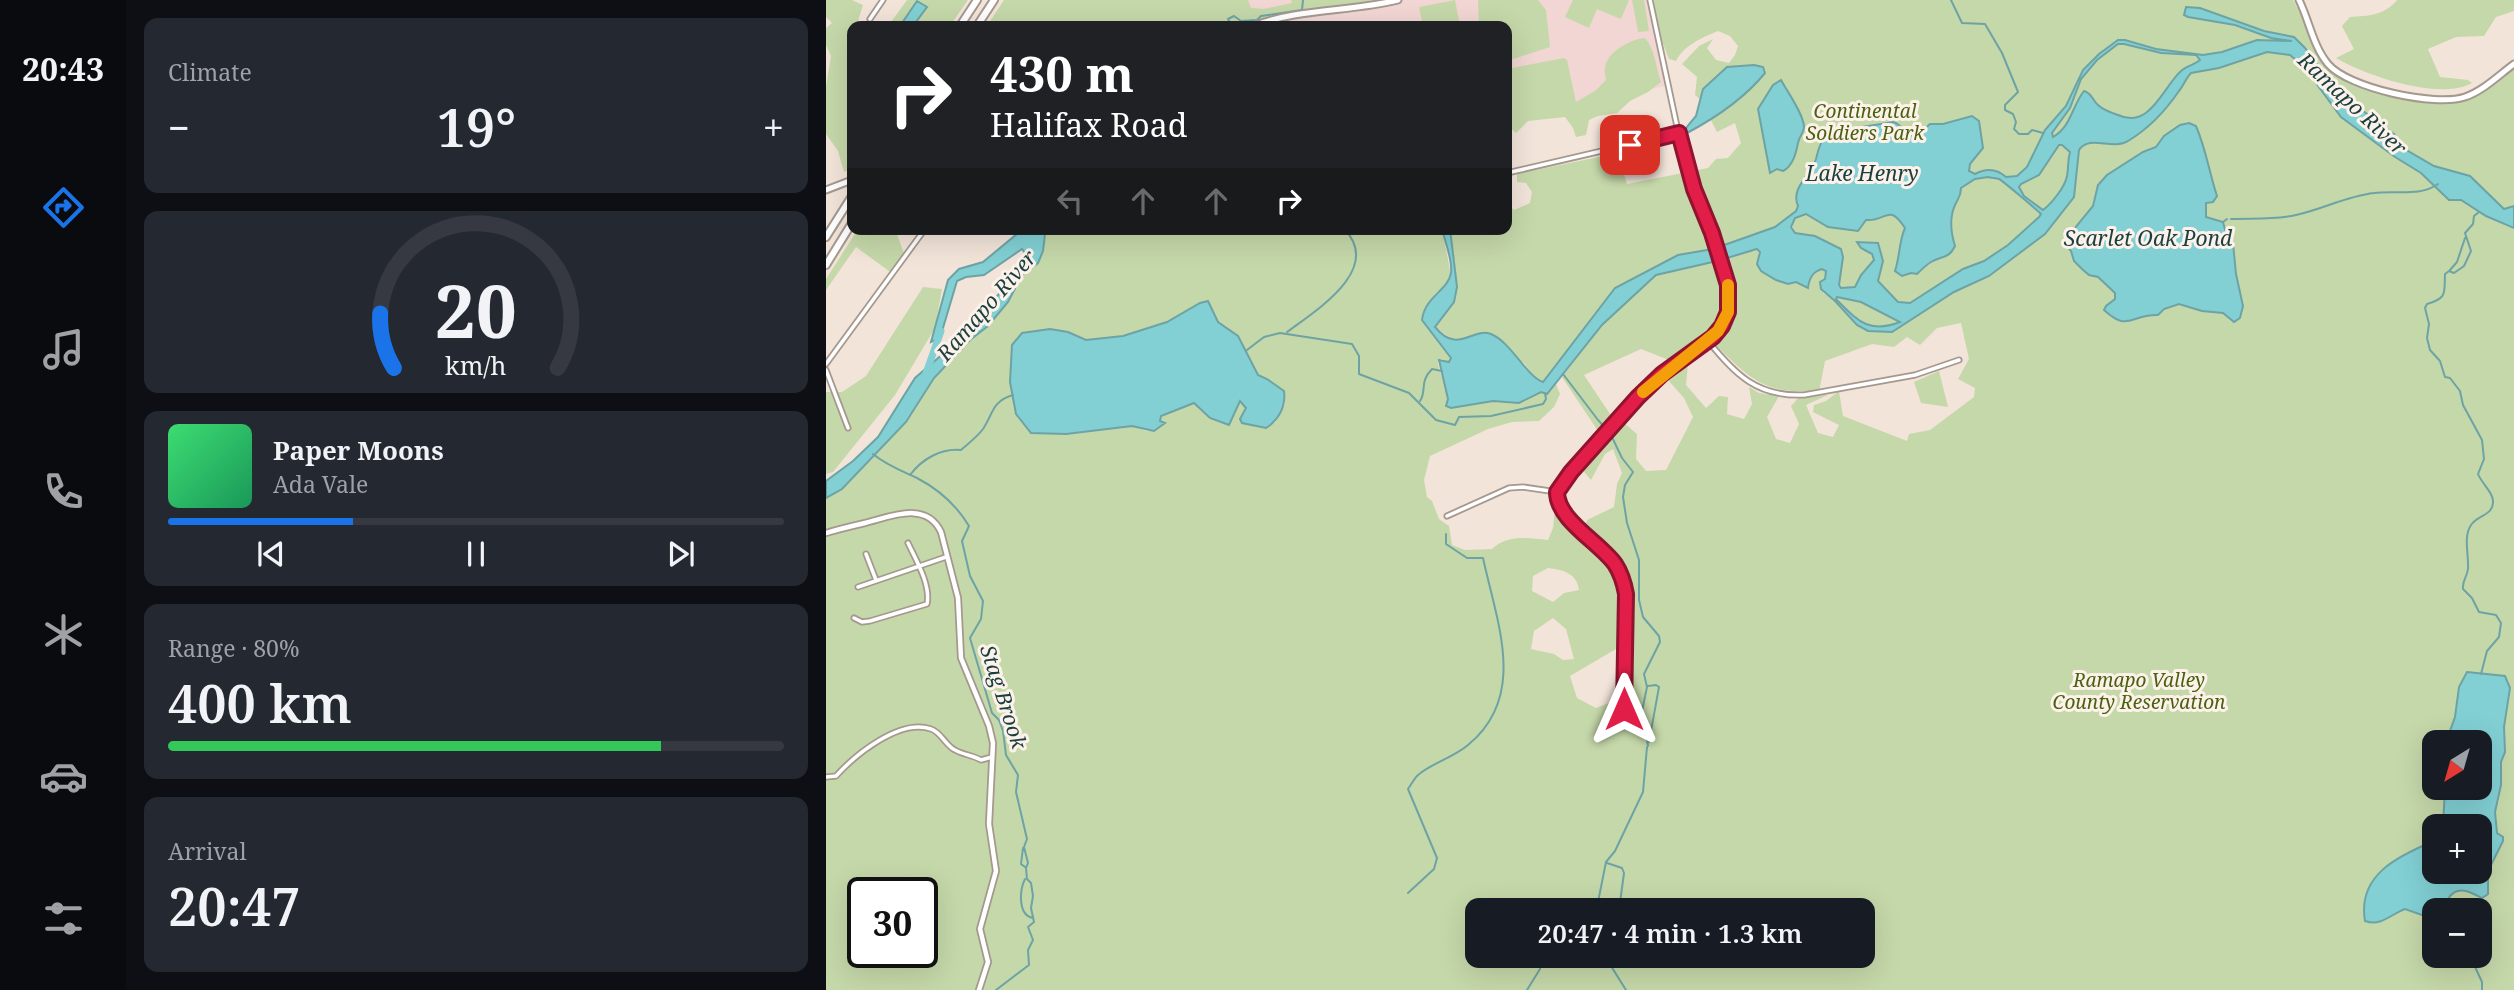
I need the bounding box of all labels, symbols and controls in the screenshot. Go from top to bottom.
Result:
text: 430 m [990,40,1134,106]
water label: Ramapo River [2292,45,2413,161]
text: 20:43 [22,47,104,90]
icon: right [875,49,966,140]
text: Climate [168,56,252,88]
text: 19° [437,91,516,162]
park label: Continental Soldiers Park [1806,98,1925,146]
text: − [168,101,190,153]
text: + [763,101,784,153]
text: Halifax Road [990,103,1187,146]
pin [1600,115,1660,175]
icon: arrive [1611,126,1649,164]
water label: Lake Henry [1804,159,1919,187]
icon: left [1051,182,1089,220]
icon: ahead [1124,182,1162,220]
icon: ahead [1197,182,1235,220]
icon: right [1270,182,1308,220]
icon: directions [39,183,88,232]
water label: Scarlet Oak Pond [2064,224,2233,252]
water label: Ramapo River [930,244,1042,368]
text: 20 [435,260,517,359]
icon: music [39,325,88,374]
text: km/h [445,348,507,382]
text: Paper Moons [273,432,444,468]
icon: phone [39,467,88,516]
text: Ada Vale [273,468,368,500]
icon: previous [252,535,290,573]
icon: pause [457,535,495,573]
icon: next [662,535,700,573]
icon: climate [39,610,88,659]
text: Range · 80% [168,632,300,664]
water label: Stag Brook [974,641,1034,753]
text: 400 km [168,667,352,738]
park label: Ramapo Valley County Reservation [2053,667,2226,715]
position arrow [1587,672,1661,746]
north arrow [2422,730,2492,800]
map controls [2422,730,2492,968]
icon: car [39,752,88,801]
button: + [2422,814,2492,884]
text: Arrival [168,835,247,867]
text: 20:47 [168,870,301,941]
speed limit sign: 30 [847,877,938,968]
icon: filters [39,894,88,943]
button: − [2422,898,2492,968]
text: 20:47 · 4 min · 1.3 km [1538,915,1802,951]

